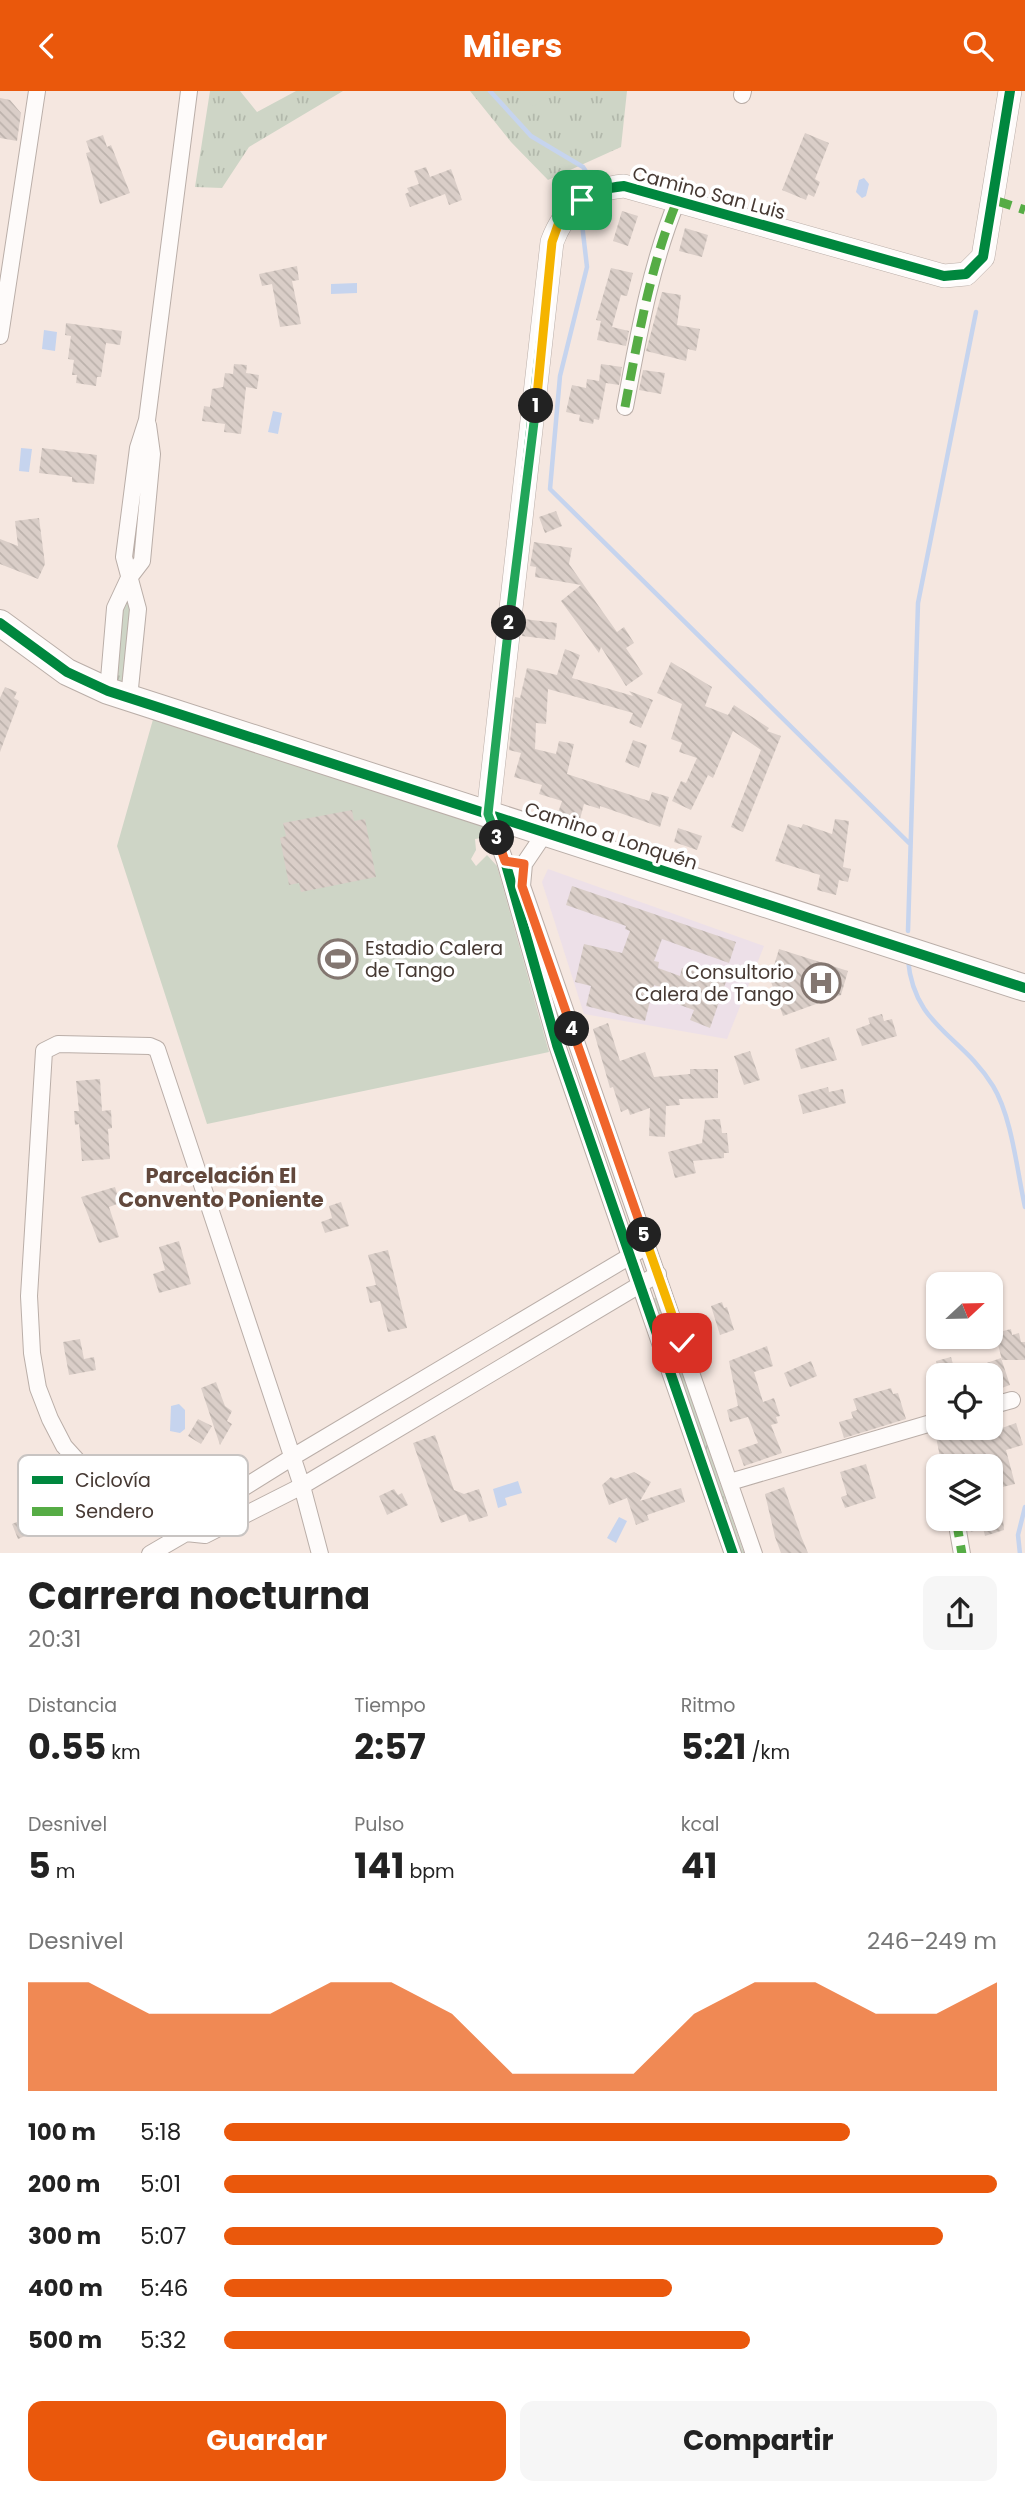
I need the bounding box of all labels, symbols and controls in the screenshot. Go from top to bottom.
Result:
text: Milers [463,23,562,68]
icon: back [28,27,66,65]
icon: search [959,27,997,65]
street label: Camino San Luis [630,160,788,226]
pin [552,170,612,230]
icon: arrive [563,181,601,219]
pin: 1 [518,389,554,423]
text: 1 [532,392,539,419]
pin: 2 [491,605,526,641]
text: 2 [503,609,514,636]
street label: Camino a Lonquén [521,795,701,877]
pin: 3 [480,821,514,855]
text: 3 [491,824,502,851]
place label: Estadio Calera de Tango [365,935,503,984]
sports icon: Estadio Calera de Tango [317,938,359,980]
place label: Consultorio Calera de Tango [635,959,794,1008]
hospital icon: Consultorio Calera de Tango [800,962,842,1004]
pin: 4 [554,1011,590,1047]
text: 4 [565,1015,578,1042]
district label: Parcelación El Convento Poniente [118,1161,324,1214]
pin: 5 [626,1217,662,1253]
text: 5 [637,1221,650,1248]
north arrow [926,1272,1003,1349]
map controls [926,1272,1003,1531]
pin [652,1313,712,1373]
icon: check [663,1324,701,1362]
button: locate [926,1363,1003,1440]
button: layers [926,1454,1003,1531]
legend [18,1455,248,1536]
text: Ciclovía [75,1467,151,1494]
text: Sendero [75,1498,154,1525]
text: Carrera nocturna [28,1569,370,1622]
button: share [923,1576,997,1650]
text: 20:31 [28,1623,81,1655]
text: Distancia [28,1692,117,1719]
text: Tiempo [354,1692,426,1719]
text: Ritmo [681,1692,736,1719]
text: 0.55 [28,1722,106,1771]
text: 2:57 [354,1722,426,1771]
text: 5:21 [681,1722,747,1771]
text: km [106,1739,141,1766]
text: /km [747,1739,790,1766]
text: Desnivel [28,1811,107,1838]
text: Pulso [354,1811,404,1838]
text: kcal [681,1811,720,1838]
text: 5 [28,1841,51,1890]
text: 141 [354,1841,404,1890]
text: 41 [681,1841,718,1890]
text: m [51,1858,75,1885]
text: bpm [404,1858,455,1885]
text: Desnivel [28,1925,124,1957]
text: 246–249 m [867,1925,997,1957]
text: 100 m [28,2116,96,2148]
text: 5:18 [140,2116,181,2148]
text: 200 m [28,2168,100,2200]
text: 5:01 [140,2168,181,2200]
text: 300 m [28,2220,101,2252]
text: 5:07 [140,2220,186,2252]
text: 400 m [28,2272,103,2304]
text: 5:46 [140,2272,188,2304]
text: 500 m [28,2324,102,2356]
text: 5:32 [140,2324,186,2356]
button: Guardar [28,2401,506,2481]
button: Compartir [520,2401,997,2481]

